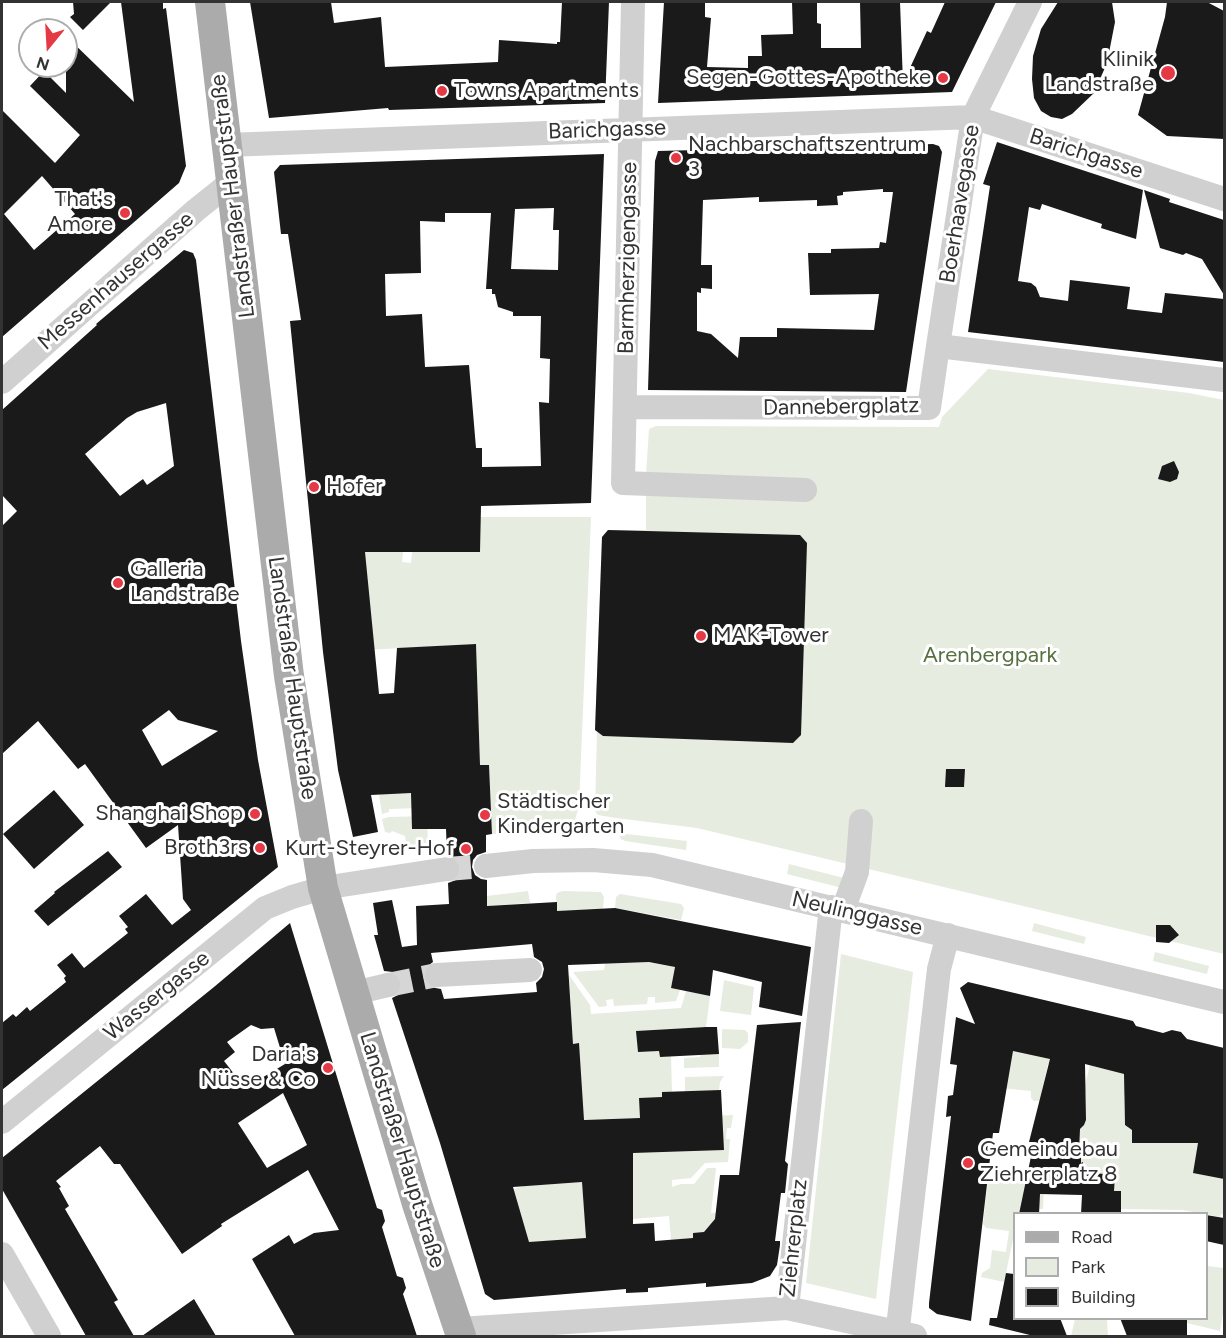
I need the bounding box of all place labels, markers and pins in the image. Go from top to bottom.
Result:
place label: Klinik Landstraße [1045,47,1154,98]
marker: Klinik Landstraße [1159,64,1177,82]
place label: Segen-Gottes-Apotheke [686,65,931,91]
marker: Segen-Gottes-Apotheke [936,71,950,85]
place label: Towns Apartments [454,78,639,104]
marker: Towns Apartments [435,84,449,98]
place label: Nachbarschaftszentrum 3 [688,132,926,184]
marker: Nachbarschaftszentrum 3 [669,151,683,165]
place label: That's Amore [47,187,113,238]
marker: That's Amore [118,206,132,220]
place label: Hofer [326,474,383,500]
marker: Hofer [307,480,321,494]
place label: Galleria Landstraße [130,557,239,608]
marker: Galleria Landstraße [111,576,125,590]
place label: MAK-Tower [713,623,829,649]
marker: MAK-Tower [694,629,708,643]
place label: Städtischer Kindergarten [497,789,624,840]
place label: Shanghai Shop [95,801,243,827]
marker: Shanghai Shop [248,807,262,821]
marker: Städtischer Kindergarten [478,808,492,822]
place label: Broth3rs [164,835,248,861]
place label: Kurt-Steyrer-Hof [285,836,454,862]
marker: Broth3rs [253,841,267,855]
marker: Kurt-Steyrer-Hof [459,842,473,856]
place label: Daria's Nüsse & Co [201,1042,316,1094]
marker: Daria's Nüsse & Co [321,1061,335,1075]
place label: Gemeindebau Ziehrerplatz 8 [980,1137,1118,1188]
marker: Gemeindebau Ziehrerplatz 8 [961,1156,975,1170]

